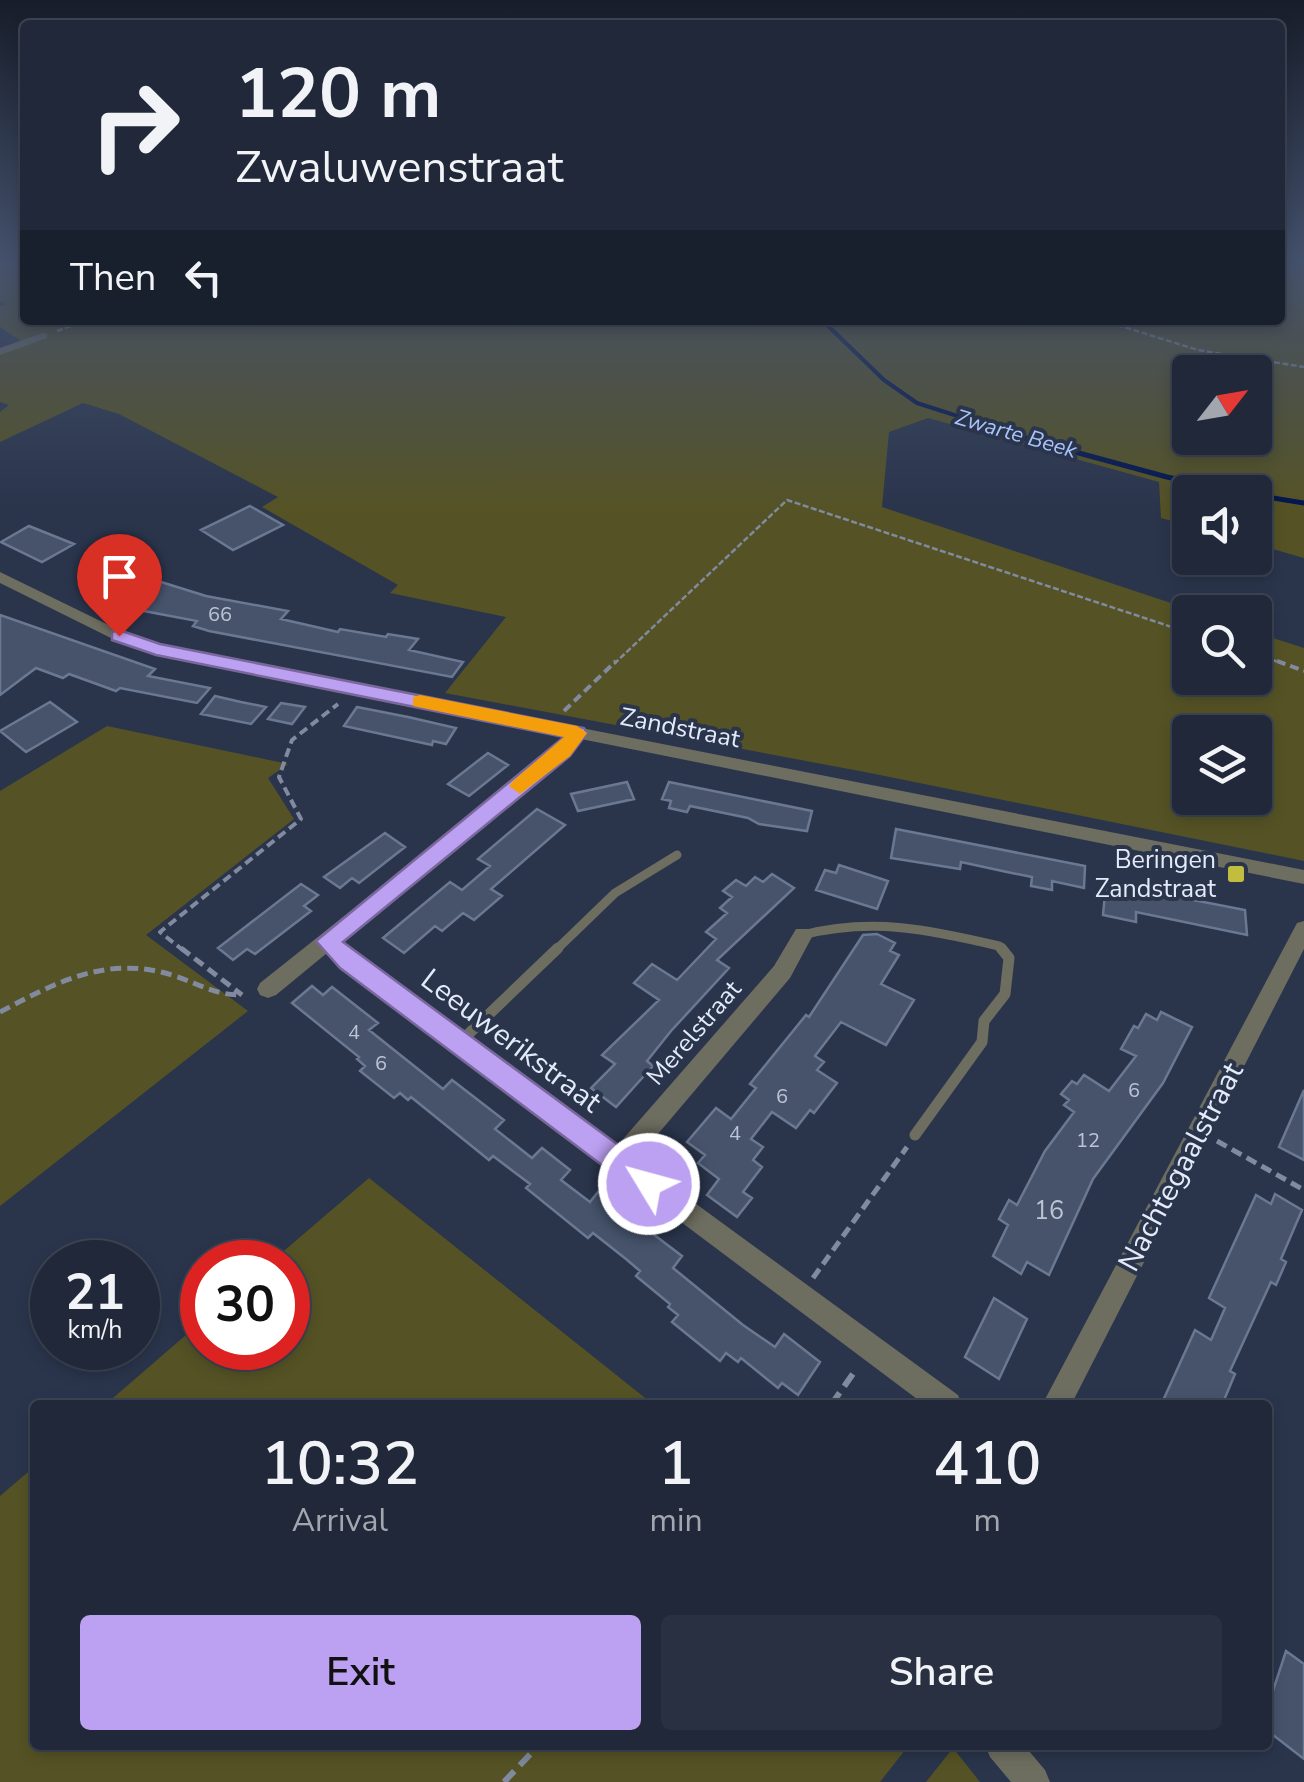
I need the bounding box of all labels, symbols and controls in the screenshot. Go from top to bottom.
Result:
text: 120 m [235,46,441,142]
icon: right [70,60,200,190]
text: Zwaluwenstraat [235,137,564,198]
icon: left [176,250,231,305]
text: Then [70,252,156,303]
north arrow [1172,355,1272,455]
map controls [1172,355,1272,815]
water label: Zwarte Beek [952,402,1081,466]
button: sound [1172,475,1272,575]
pin [77,534,162,637]
icon: arrive [92,549,147,604]
button: search [1172,595,1272,695]
house number: 66 [208,601,232,628]
street label: Zandstraat [617,700,743,756]
button: layers [1172,715,1272,815]
place label: Beringen Zandstraat [1095,843,1216,906]
marker: Beringen Zandstraat [1225,863,1247,885]
street label: Leeuwerikstraat [412,960,610,1123]
street label: Merelstraat [639,973,749,1093]
house number: 4 [348,1019,360,1046]
house number: 6 [375,1050,387,1077]
street label: Nachtegaalstraat [1109,1055,1254,1279]
house number: 6 [1128,1077,1140,1104]
house number: 6 [776,1083,788,1110]
house number: 4 [729,1120,741,1147]
house number: 12 [1076,1127,1100,1154]
position arrow [597,1132,701,1236]
house number: 16 [1034,1194,1064,1228]
speed limit sign: 30 [180,1240,310,1370]
text: 21 [65,1258,125,1327]
text: km/h [67,1313,123,1347]
text: 10:32 [261,1423,419,1505]
text: 1 [658,1423,694,1505]
text: 410 [933,1423,1041,1505]
text: Arrival [292,1499,388,1542]
text: min [650,1499,703,1542]
text: m [974,1499,1001,1542]
button: Exit [80,1615,641,1730]
button: Share [661,1615,1222,1730]

